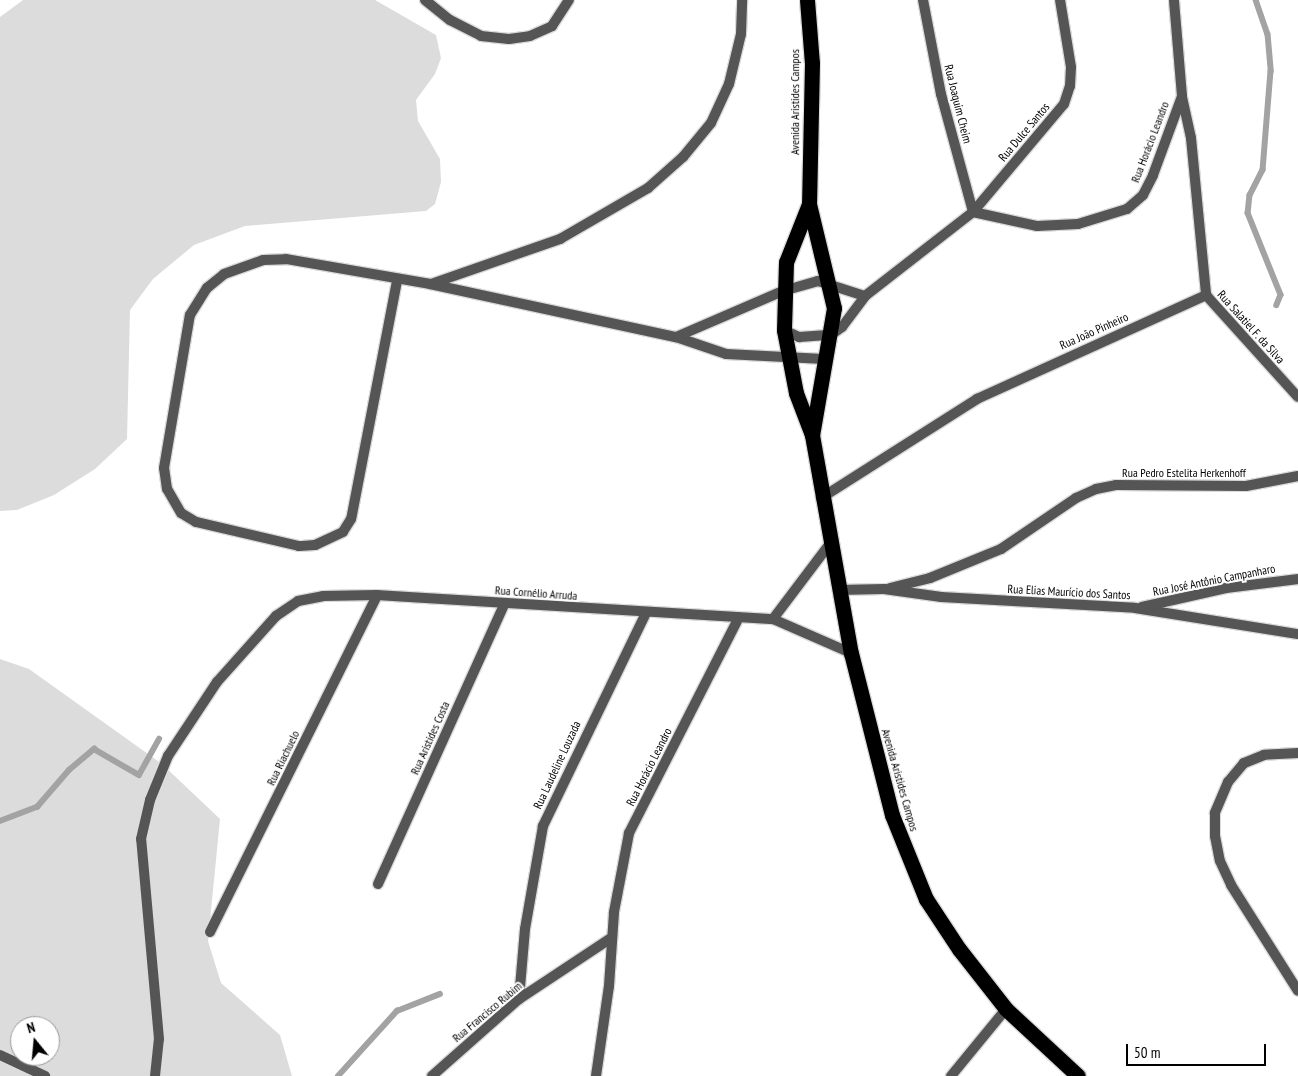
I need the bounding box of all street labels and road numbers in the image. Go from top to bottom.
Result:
street label: Avenida Aristides Campos [788,49,802,155]
street label: Rua Joaquim Cheim [941,63,975,145]
street label: Rua Horácio Leandro [1128,99,1172,185]
street label: Rua Dulce Santos [995,100,1053,164]
street label: Rua Salatiel F. da Silva [1214,287,1288,367]
street label: Rua João Pinheiro [1057,309,1131,353]
street label: Rua Pedro Estelita Herkenhoff [1122,466,1246,480]
street label: Rua José Antônio Campanharo [1151,561,1277,599]
street label: Rua Elias Maurício dos Santos [1007,582,1131,602]
street label: Rua Cornélio Arruda [494,583,578,603]
street label: Rua Aristídes Costa [407,699,453,777]
street label: Rua Laudeline Louzada [530,719,584,811]
street label: Rua Horácio Leandro [623,726,675,808]
street label: Avenida Aristides Campos [878,727,922,833]
street label: Rua Riachuelo [264,728,302,788]
street label: Rua Francisco Rubim [449,979,525,1045]

